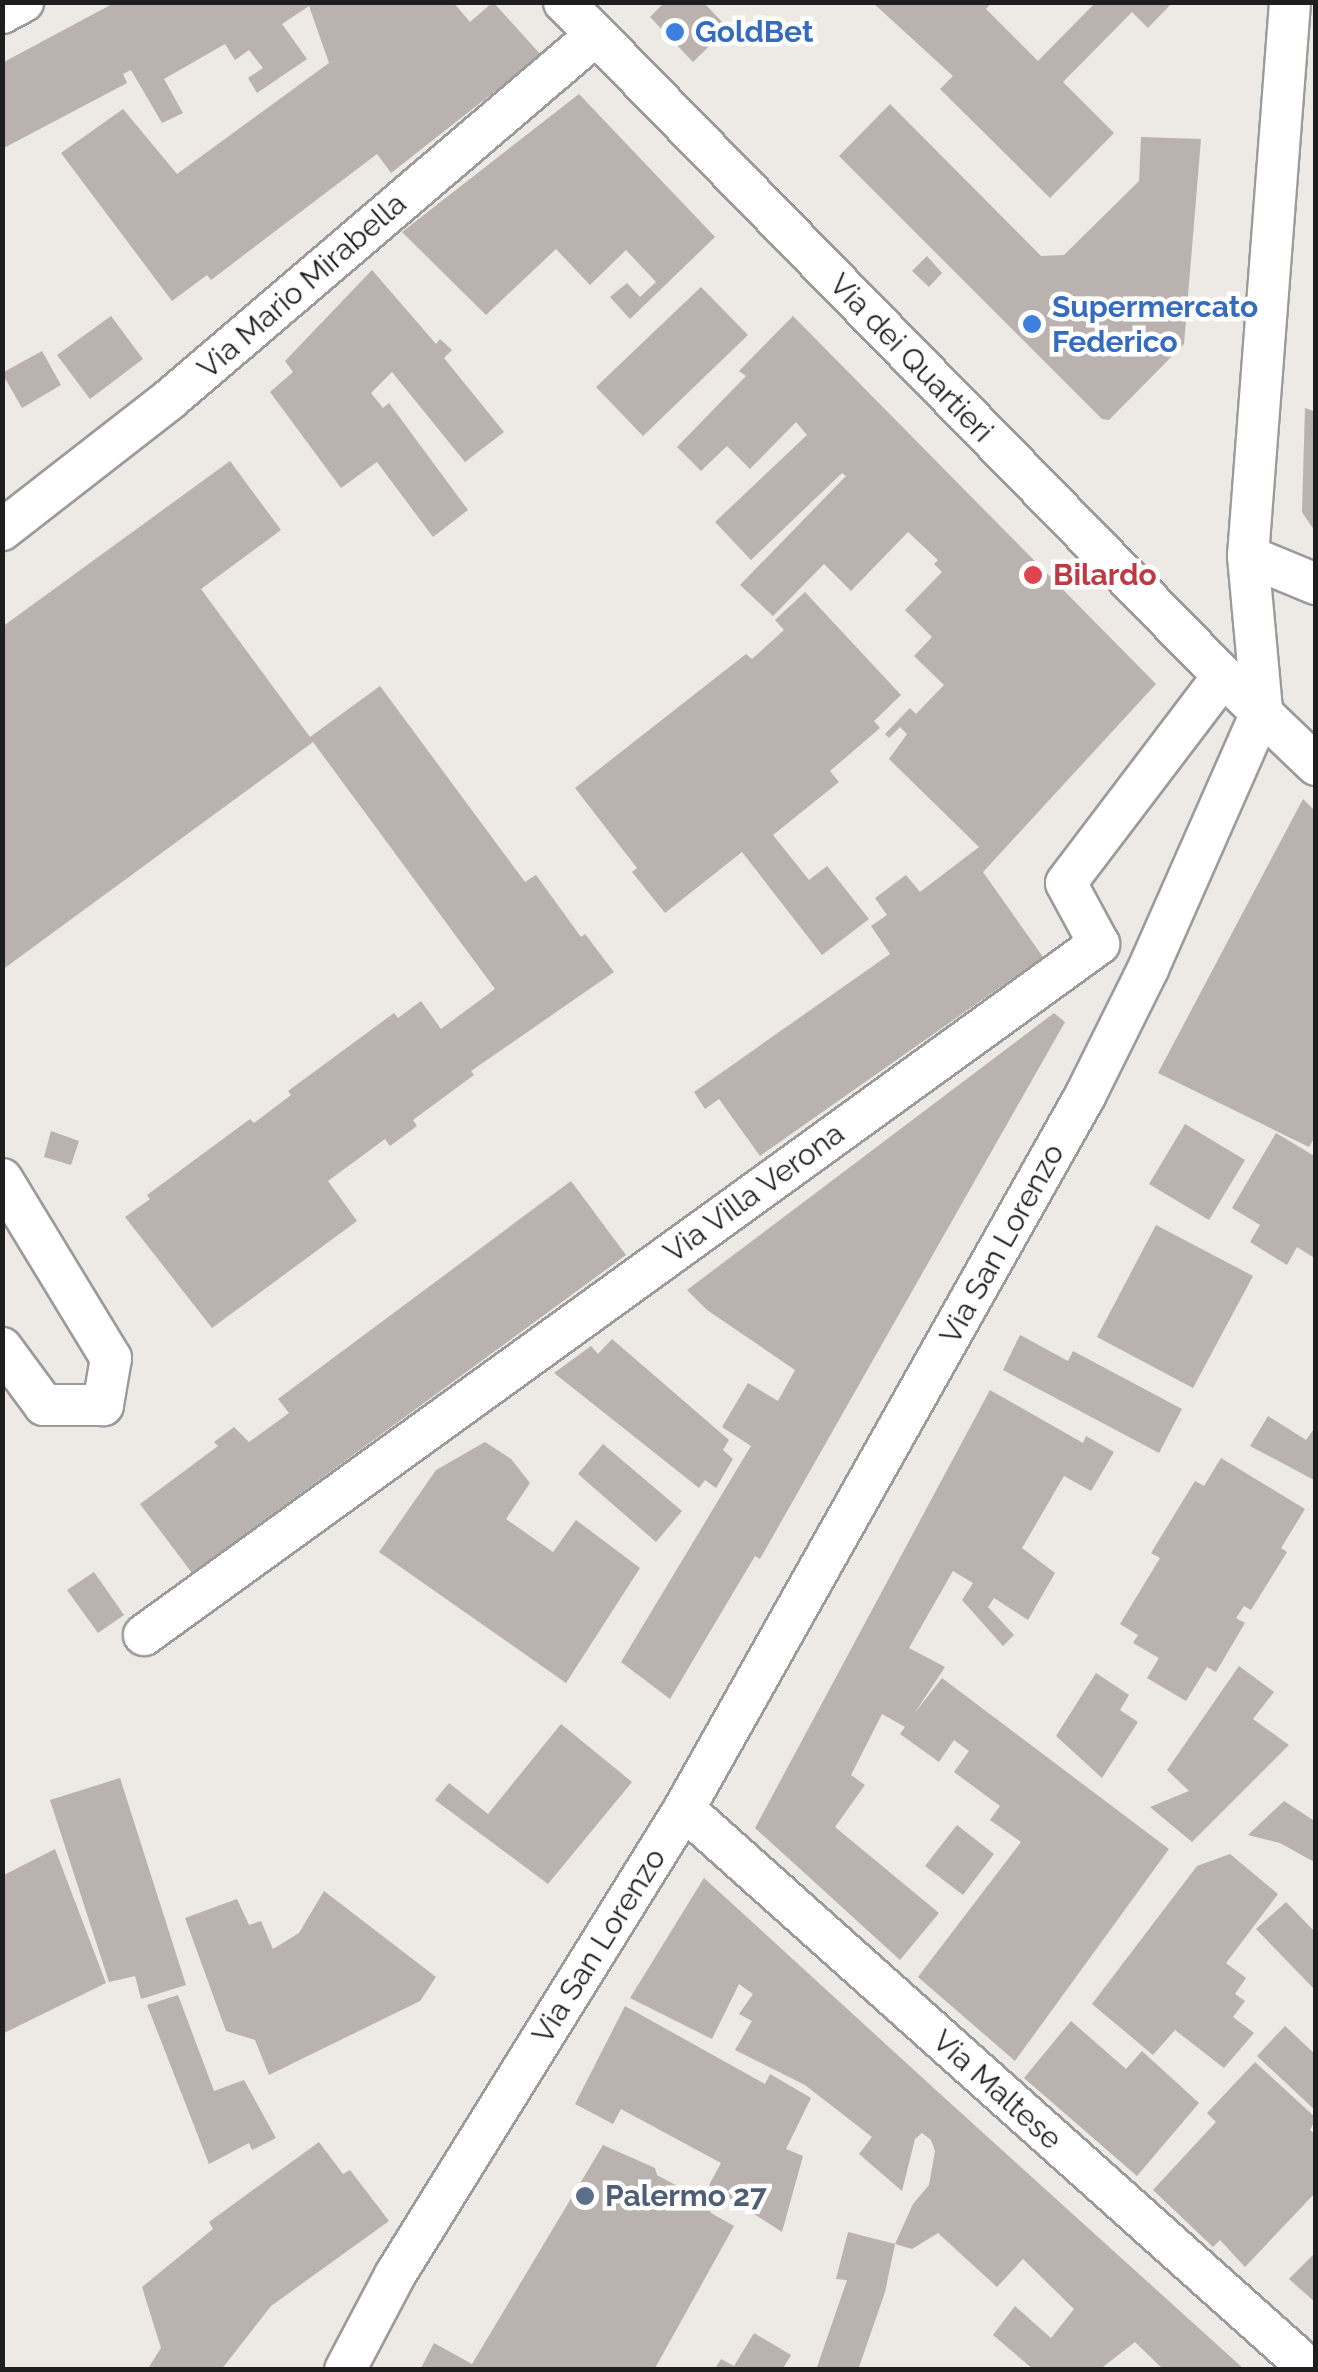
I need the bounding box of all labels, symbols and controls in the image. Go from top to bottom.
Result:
place label: GoldBet [695,14,813,50]
marker: GoldBet [664,21,686,43]
street label: Via Mario Mirabella [190,186,414,386]
street label: Via dei Quartieri [822,266,1000,450]
place label: Supermercato Federico [1052,289,1258,360]
marker: Supermercato Federico [1021,313,1043,335]
place label: Bilardo [1053,557,1157,593]
marker: Bilardo [1022,564,1044,586]
street label: Via Villa Verona [656,1115,852,1271]
street label: Via San Lorenzo [932,1138,1072,1350]
street label: Via San Lorenzo [525,1842,673,2050]
street label: Via Maltese [925,2023,1069,2157]
place label: Palermo 27 [605,2178,767,2214]
marker: Palermo 27 [574,2185,596,2207]

